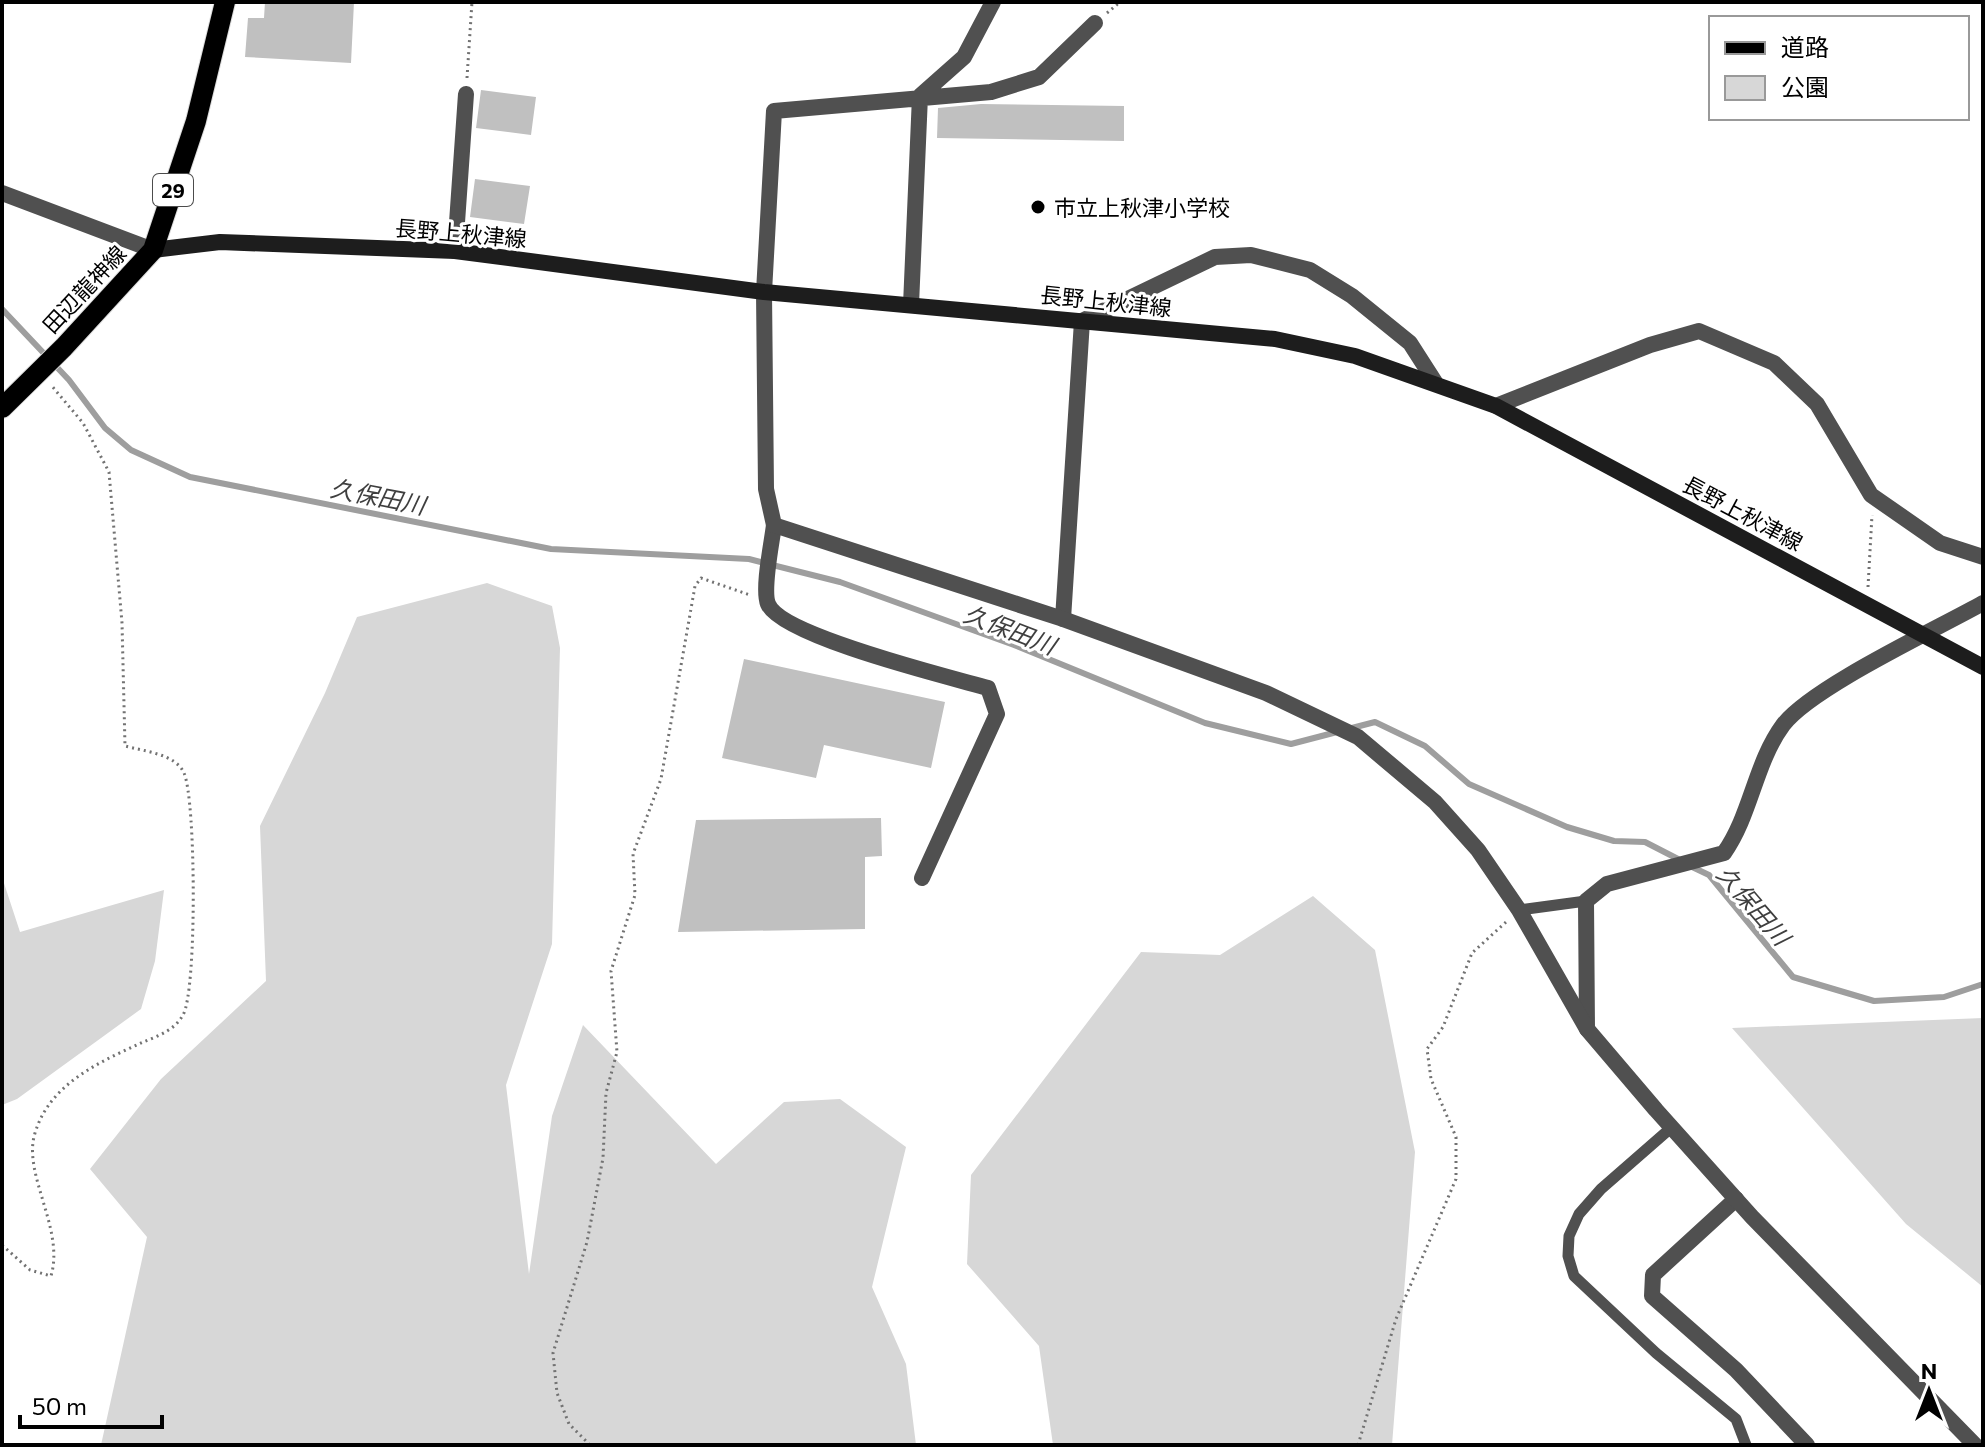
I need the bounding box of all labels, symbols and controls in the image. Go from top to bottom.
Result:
legend [1709,16,1969,120]
text: 道路 [1781,32,1829,61]
text: 公園 [1781,72,1829,101]
road number: 29 [153,174,193,206]
place label: 市立上秋津小学校 [1054,194,1230,221]
marker: 市立上秋津小学校 [1029,198,1047,216]
street label: 長野上秋津線 [394,214,528,252]
street label: 田辺龍神線 [37,240,131,338]
street label: 長野上秋津線 [1039,281,1173,321]
street label: 長野上秋津線 [1678,470,1808,556]
water label: 久保田川 [328,473,431,520]
water label: 久保田川 [960,598,1063,661]
water label: 久保田川 [1712,859,1798,953]
north arrow [1889,1351,1969,1431]
text: N [1921,1357,1937,1384]
scale bar [20,1379,162,1429]
text: 50 m [32,1391,87,1420]

